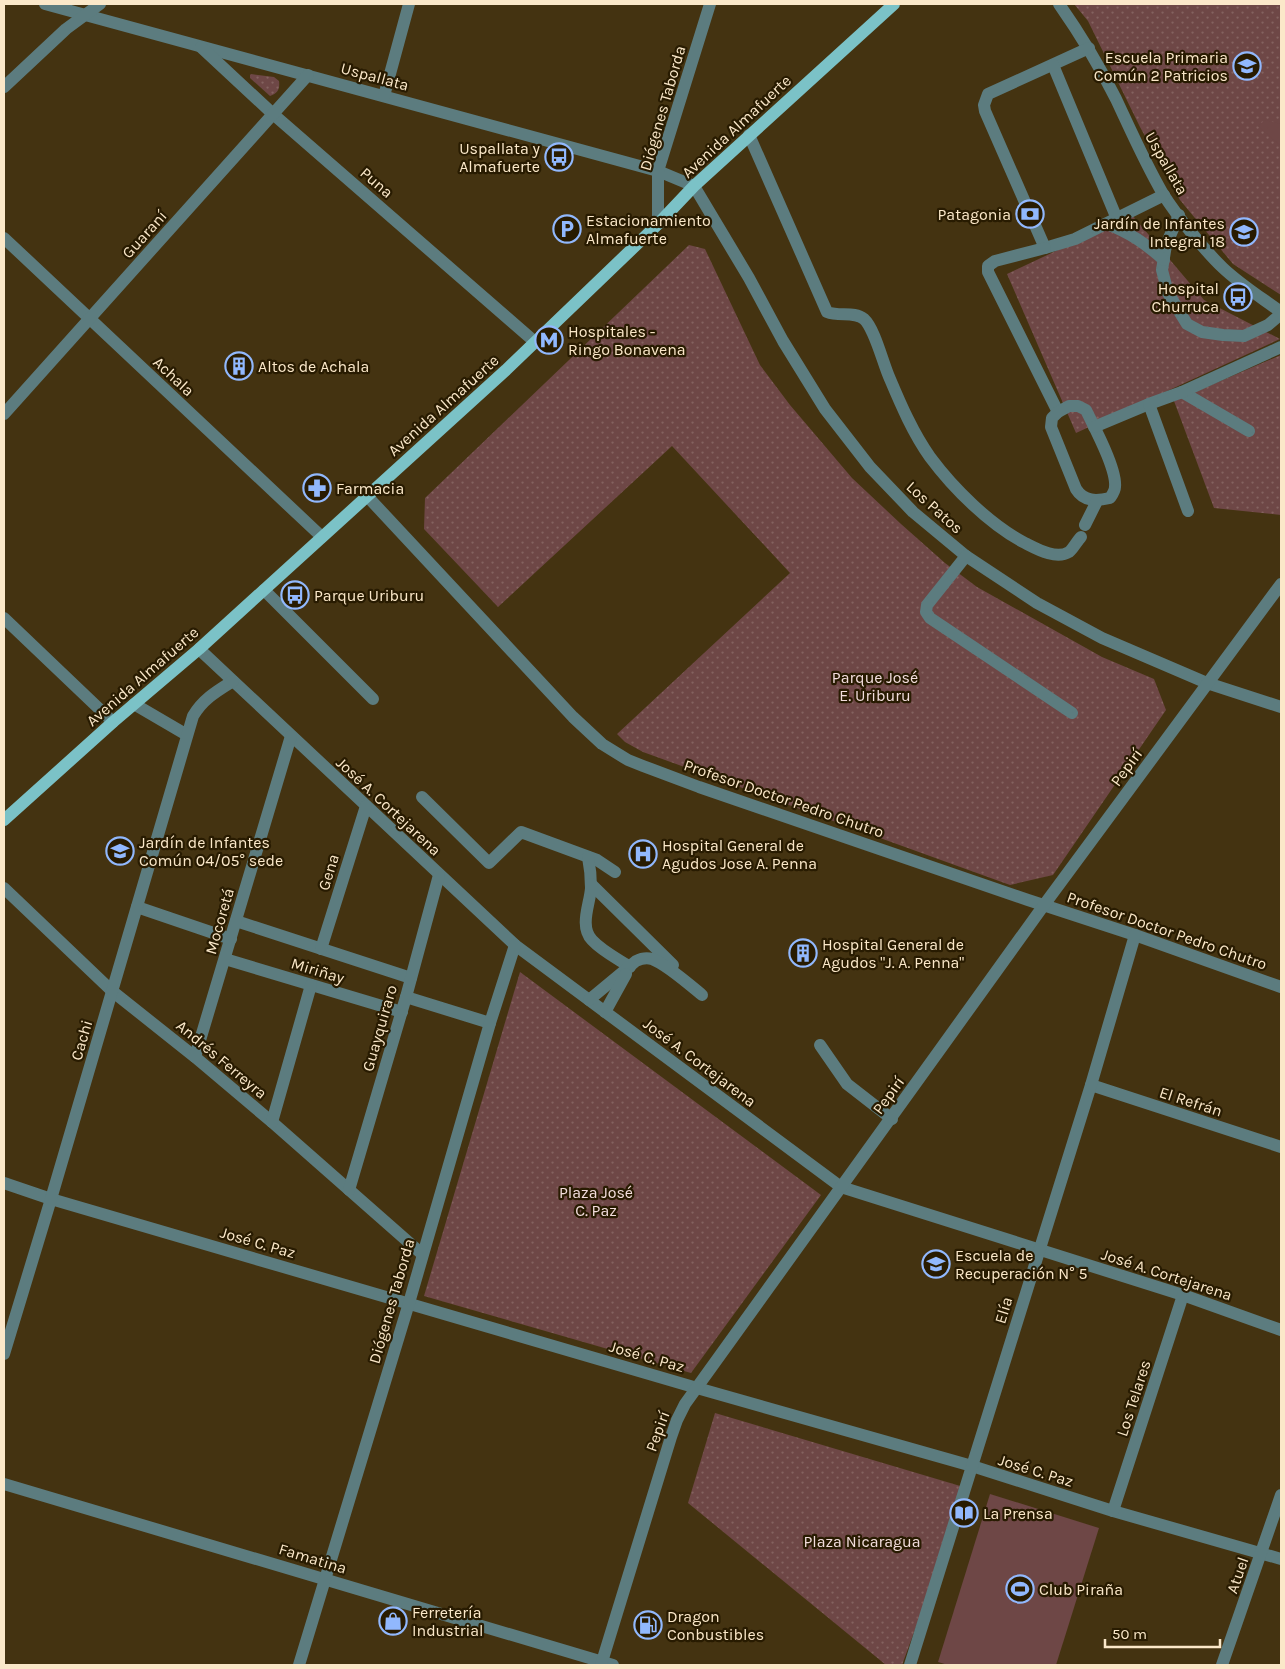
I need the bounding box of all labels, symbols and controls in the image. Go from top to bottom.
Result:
street label: Diógenes Taborda [636,43,689,173]
place label: Escuela Primaria Común 2 Patricios [1094,48,1228,85]
school or university icon: Escuela Primaria Común 2 Patricios [1232,51,1262,81]
street label: Uspallata [339,58,411,95]
street label: Avenida Almafuerte [678,71,795,182]
street label: Uspallata [1141,128,1192,198]
place label: Uspallata y Almafuerte [459,139,541,176]
bus stop icon: Uspallata y Almafuerte [544,142,574,172]
street label: Puna [356,163,397,202]
bank icon: Patagonia [1015,199,1045,229]
place label: Patagonia [938,205,1011,224]
street label: Guaraní [118,206,171,262]
place label: Estacionamiento Almafuerte [586,211,711,248]
parking icon: Estacionamiento Almafuerte [552,214,582,244]
place label: Jardín de Infantes Integral 18 [1094,214,1225,251]
school or university icon: Jardín de Infantes Integral 18 [1229,217,1259,247]
place label: Hospital Churruca [1152,279,1219,316]
bus stop icon: Hospital Churruca [1223,282,1253,312]
place label: Hospitales - Ringo Bonavena [568,322,686,359]
metro station icon: Hospitales - Ringo Bonavena [534,325,564,355]
building icon: Altos de Achala [224,351,254,381]
street label: Avenida Almafuerte [384,351,503,460]
street label: Achala [149,353,198,400]
place label: Altos de Achala [258,357,369,376]
pharmacy icon: Farmacia [302,473,332,503]
street label: Los Patos [903,477,967,538]
place label: Farmacia [336,479,404,498]
bus stop icon: Parque Uriburu [280,580,310,610]
place label: Parque Uriburu [314,586,424,605]
street label: Avenida Almafuerte [82,622,202,730]
park label: Parque José E. Uriburu [832,668,918,705]
street label: Pepirí [1106,745,1146,790]
street label: José A. Cortejarena [332,753,445,860]
street label: Profesor Doctor Pedro Chutro [681,755,886,842]
place label: Jardín de Infantes Común 04/05° sede [139,833,283,870]
school or university icon: Jardín de Infantes Común 04/05° sede [105,836,135,866]
place label: Hospital General de Agudos Jose A. Penna [662,836,817,873]
hospital icon: Hospital General de Agudos Jose A. Penna [628,839,658,869]
street label: Gena [314,852,343,893]
street label: Mocoretá [201,886,238,956]
street label: Profesor Doctor Pedro Chutro [1064,887,1269,974]
place label: Hospital General de Agudos "J. A. Penna" [822,935,964,972]
building icon: Hospital General de Agudos "J. A. Penna" [788,938,818,968]
street label: Miriñay [289,953,347,988]
street label: Guayquiraro [358,983,401,1074]
street label: José A. Cortejarena [640,1014,760,1111]
street label: Andrés Ferreyra [172,1016,271,1103]
street label: Cachi [67,1018,96,1063]
street label: Pepirí [868,1073,908,1118]
street label: El Refrán [1157,1082,1225,1121]
park label: Plaza José C. Paz [559,1183,633,1220]
street label: José C. Paz [218,1223,298,1262]
street label: Diógenes Taborda [365,1236,418,1366]
street label: José A. Cortejarena [1099,1244,1235,1305]
place label: Escuela de Recuperación N° 5 [955,1246,1088,1283]
school or university icon: Escuela de Recuperación N° 5 [921,1249,951,1279]
street label: Elía [990,1294,1017,1326]
street label: José C. Paz [607,1337,687,1376]
street label: Los Telares [1112,1358,1155,1439]
street label: Pepirí [641,1408,674,1454]
street label: José C. Paz [996,1450,1076,1491]
library icon: La Prensa [949,1498,979,1528]
place label: La Prensa [983,1504,1053,1523]
park label: Plaza Nicaragua [803,1532,921,1551]
street label: Famatina [277,1539,349,1578]
street label: Atuel [1222,1554,1253,1596]
sports icon: Club Piraña [1005,1574,1035,1604]
place label: Club Piraña [1039,1580,1123,1599]
place label: Ferretería Industrial [412,1603,484,1640]
shop icon: Ferretería Industrial [378,1606,408,1636]
place label: Dragon Conbustibles [667,1607,764,1644]
fuel station icon: Dragon Conbustibles [633,1610,663,1640]
scale bar [1105,1616,1220,1648]
text: 50 m [1112,1625,1147,1643]

